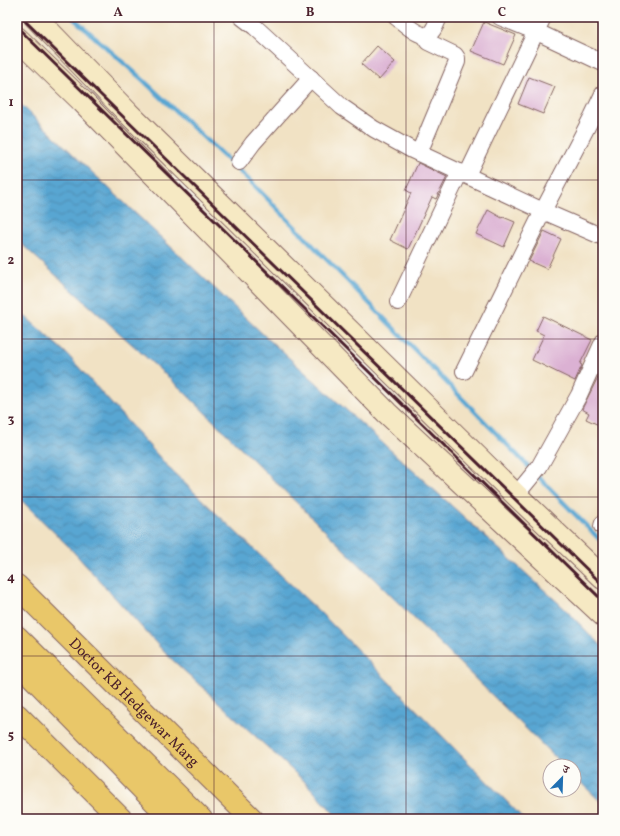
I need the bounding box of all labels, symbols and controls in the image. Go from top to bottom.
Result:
text: A [113,4,123,22]
text: B [306,4,315,22]
text: C [498,4,506,22]
text: 1 [8,94,14,112]
text: 2 [8,252,15,270]
text: 3 [8,411,15,429]
text: 4 [7,569,15,587]
street label: Doctor KB Hedgewar Marg [63,634,203,773]
text: 5 [8,727,14,745]
north arrow [542,758,582,798]
text: उ [559,762,572,779]

